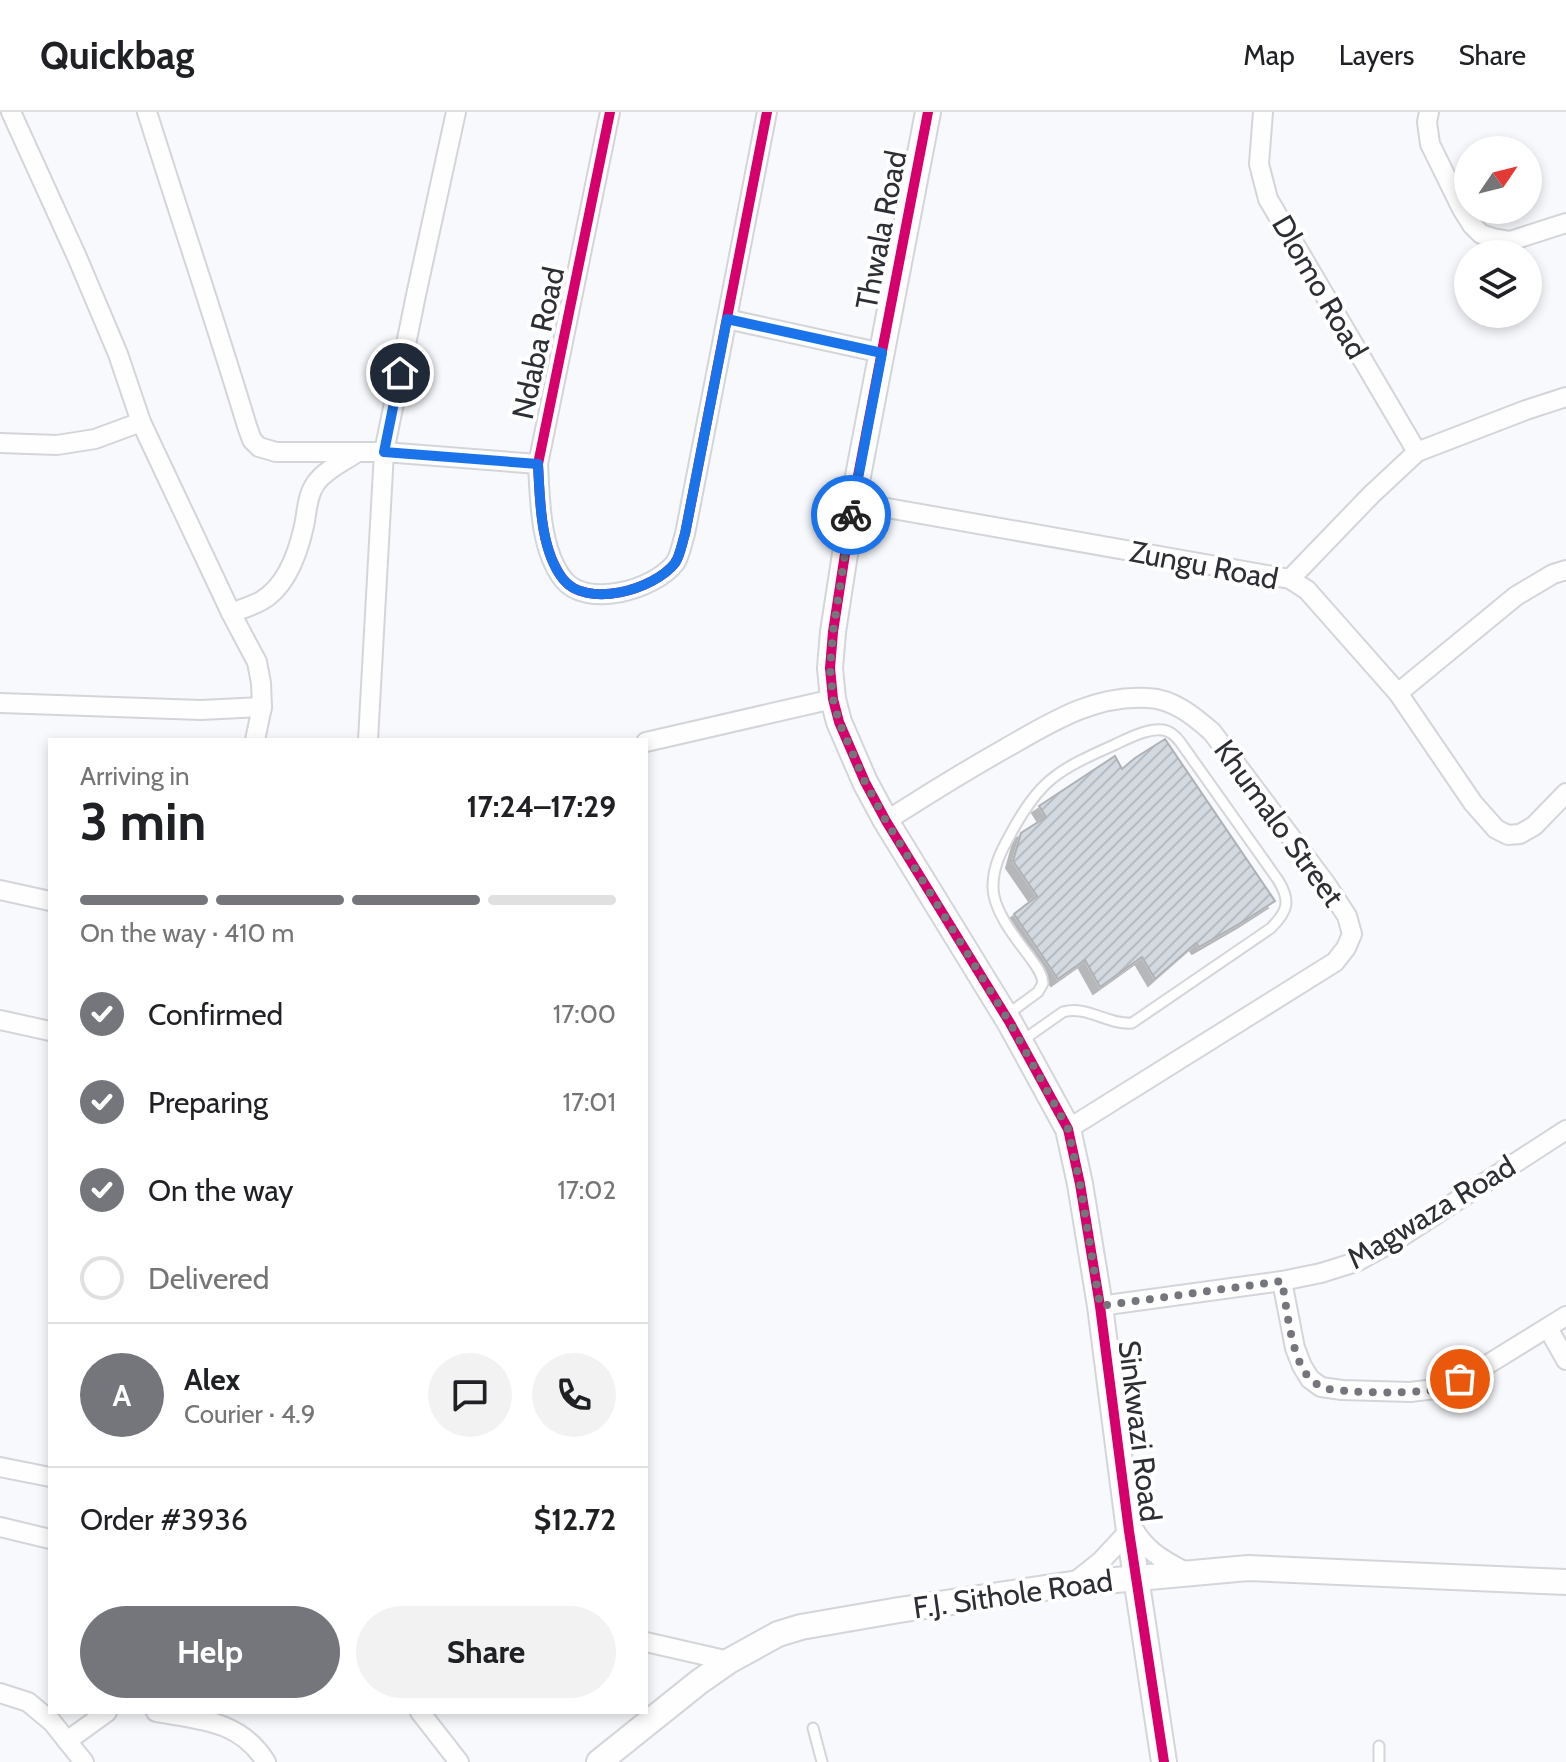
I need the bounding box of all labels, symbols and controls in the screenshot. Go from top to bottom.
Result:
text: Quickbag [40,32,194,79]
text: Map [1243,38,1295,72]
text: Layers [1339,38,1414,72]
text: Share [1458,38,1526,72]
north arrow [1454,136,1542,224]
map controls [1454,136,1542,328]
street label: Thwala Road [847,147,915,313]
street label: Dlomo Road [1264,209,1376,365]
button: layers [1454,240,1542,328]
street label: Ndaba Road [504,264,572,422]
pin [366,339,434,407]
icon: home [378,351,422,395]
courier [811,475,891,555]
icon: bike [829,493,873,537]
street label: Zungu Road [1127,532,1281,598]
street label: Khumalo Street [1206,732,1352,914]
text: Arriving in [80,760,190,792]
text: 17:24–17:29 [467,788,616,825]
text: 3 min [80,790,206,853]
text: On the way · 410 m [80,917,294,949]
icon: check [80,992,124,1036]
text: Confirmed [148,996,283,1033]
text: 17:00 [553,998,616,1030]
icon: check [80,1080,124,1124]
text: Preparing [148,1084,268,1121]
text: 17:01 [562,1086,616,1118]
street label: Magwaza Road [1340,1147,1522,1277]
icon: check [80,1168,124,1212]
text: On the way [148,1172,293,1209]
text: 17:02 [557,1174,616,1206]
text: Delivered [148,1260,269,1297]
street label: Sinkwazi Road [1111,1338,1169,1524]
pin [1426,1345,1494,1413]
button: chat [428,1353,512,1437]
button: phone [532,1353,616,1437]
icon: bag [1438,1357,1482,1401]
text: Alex [184,1361,240,1398]
text: A [113,1377,131,1414]
text: Courier · 4.9 [184,1398,316,1430]
text: Order #3936 [80,1501,248,1538]
text: $12.72 [534,1501,616,1538]
street label: F.J. Sithole Road [911,1562,1115,1626]
button: Help [80,1606,340,1698]
button: Share [356,1606,616,1698]

